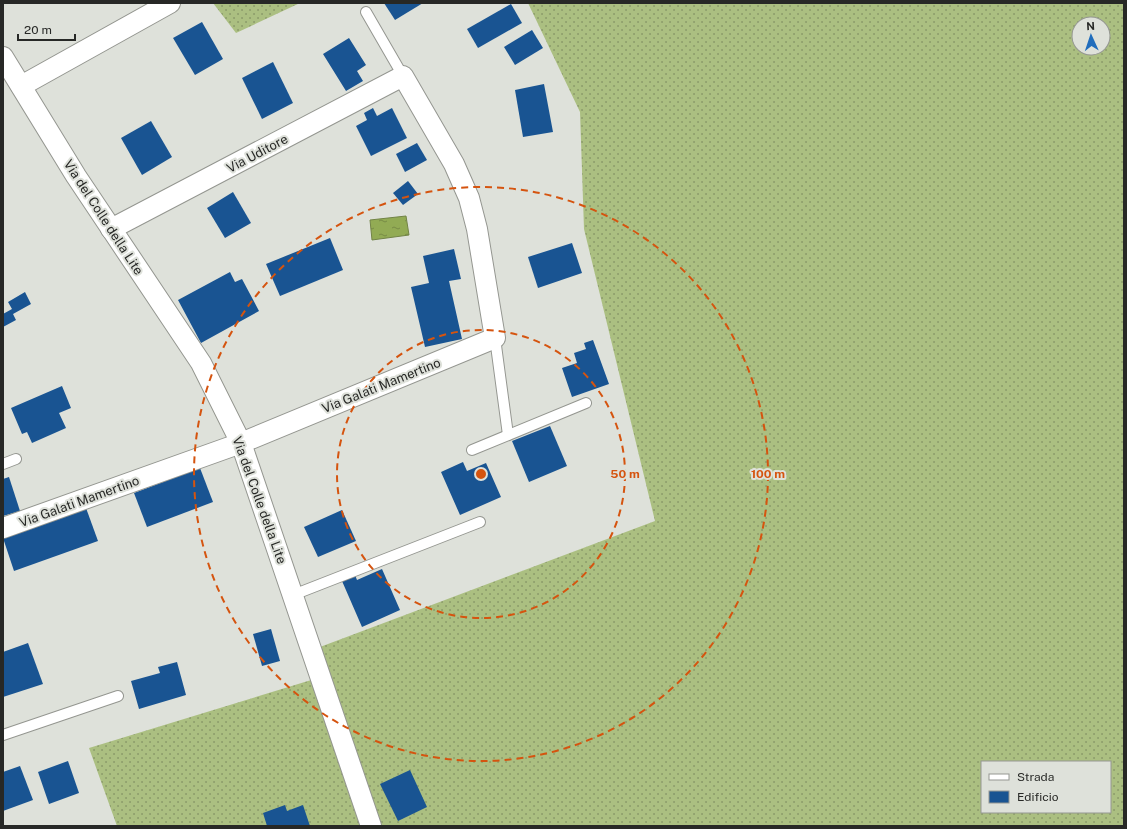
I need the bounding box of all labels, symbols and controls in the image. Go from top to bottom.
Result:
scale bar [18,16,75,42]
north arrow [1071,16,1111,56]
text: N [1086,20,1095,32]
text: 20 m [24,23,52,37]
street label: Via Uditore [224,131,290,176]
street label: Via del Colle della Lite [61,157,146,278]
street label: Via Galati Mamertino [320,355,443,416]
street label: Via del Colle della Lite [230,434,290,566]
centre of rings [474,467,488,481]
text: 50 m [610,467,640,481]
text: 100 m [751,467,785,481]
street label: Via Galati Mamertino [17,473,141,530]
legend [981,761,1111,813]
text: Strada [1017,770,1054,784]
text: Edificio [1017,790,1059,804]

